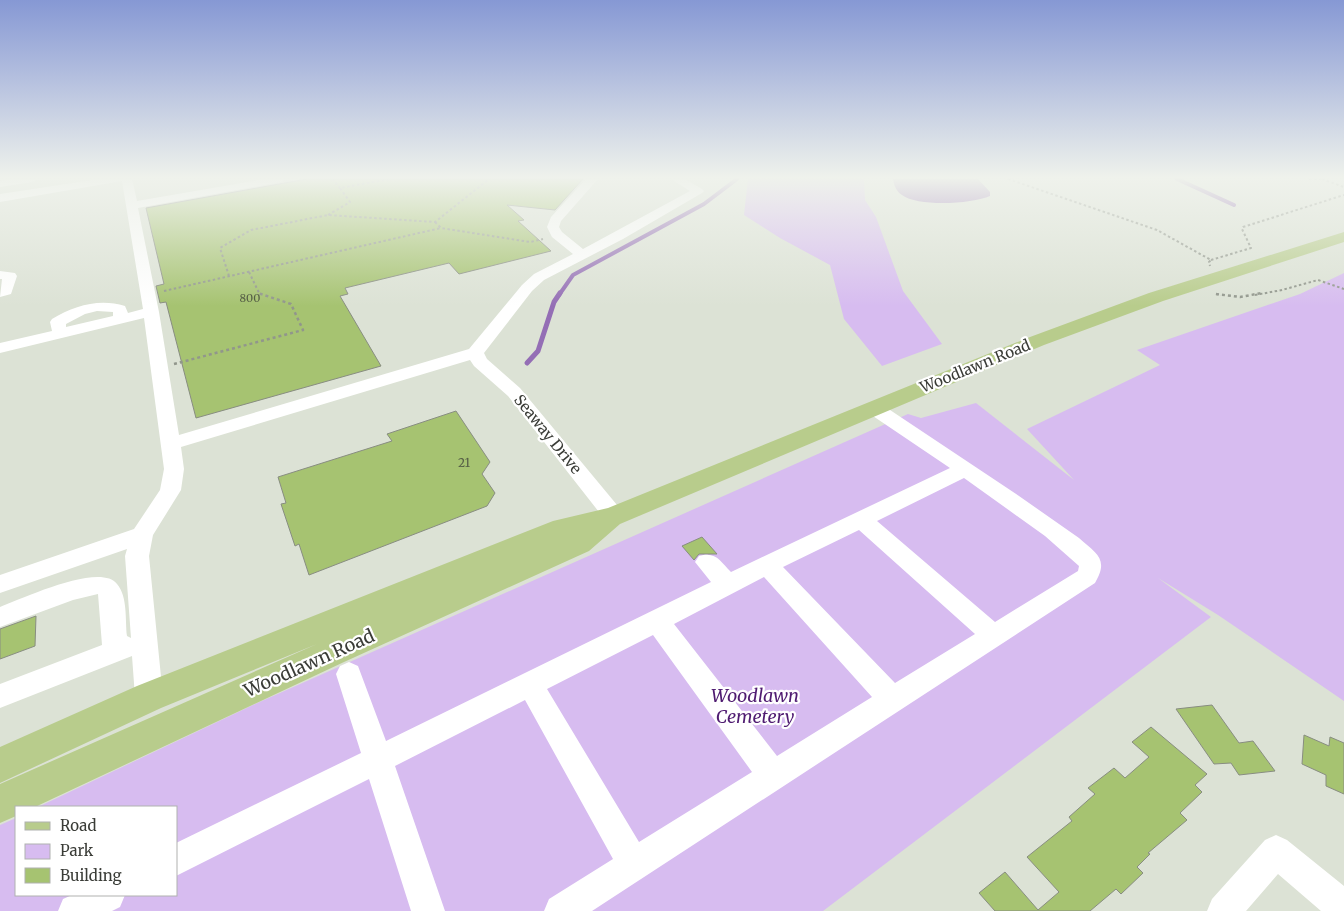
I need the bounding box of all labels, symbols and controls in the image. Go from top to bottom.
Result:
house number: 800 [240,291,260,305]
street label: Woodlawn Road [916,335,1033,397]
street label: Seaway Drive [510,391,586,478]
house number: 21 [458,455,471,470]
street label: Woodlawn Road [239,624,378,703]
park label: Woodlawn Cemetery [711,684,799,728]
legend [15,806,178,896]
text: Road [60,816,96,835]
text: Park [60,841,94,860]
text: Building [60,866,122,885]

